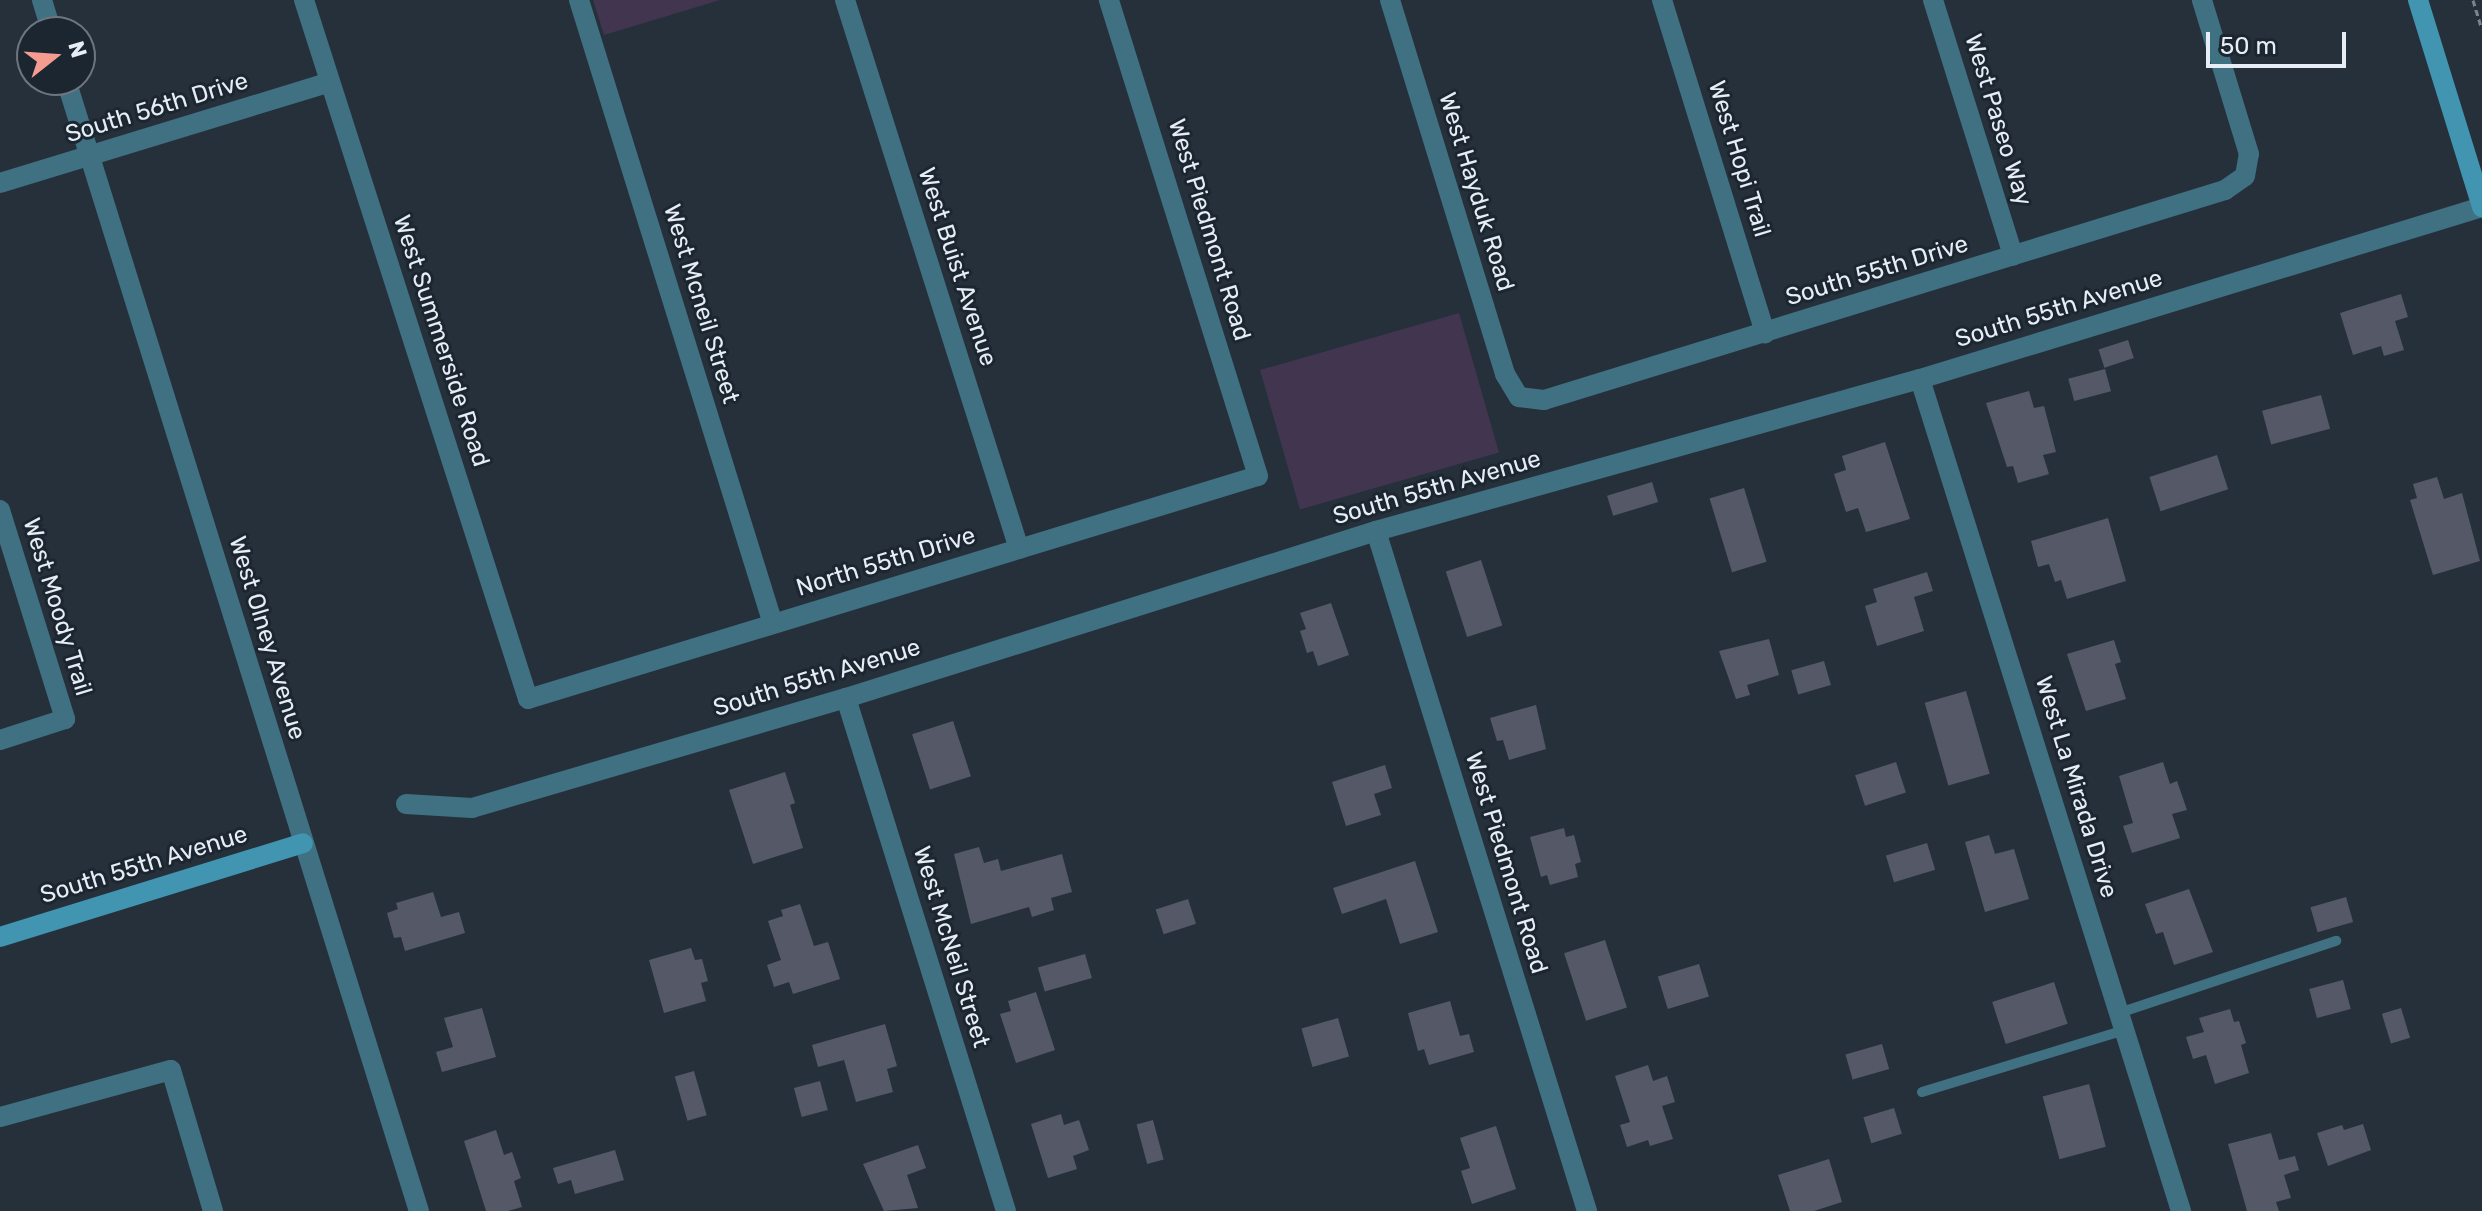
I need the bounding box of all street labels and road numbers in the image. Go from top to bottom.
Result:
street label: West Paseo Way [1958,31,2038,209]
street label: South 56th Drive [62,67,252,149]
street label: West Hopi Trail [1702,77,1776,241]
street label: West Hayduk Road [1432,89,1520,295]
street label: West Piedmont Road [1162,116,1256,344]
street label: West Buist Avenue [911,164,1003,370]
street label: West Mcneil Street [657,201,745,407]
street label: West Summerside Road [387,212,495,470]
street label: South 55th Drive [1782,230,1972,312]
street label: South 55th Avenue [1952,264,2166,354]
street label: South 55th Avenue [1329,444,1545,532]
street label: West Moody Trail [16,514,98,700]
street label: North 55th Drive [793,521,979,603]
street label: West Olney Avenue [222,532,312,744]
street label: South 55th Avenue [710,633,924,723]
street label: West La Mirada Drive [2029,673,2123,901]
street label: West Piedmont Road [1459,749,1553,977]
street label: South 55th Avenue [37,820,251,910]
street label: West McNeil Street [907,843,995,1051]

